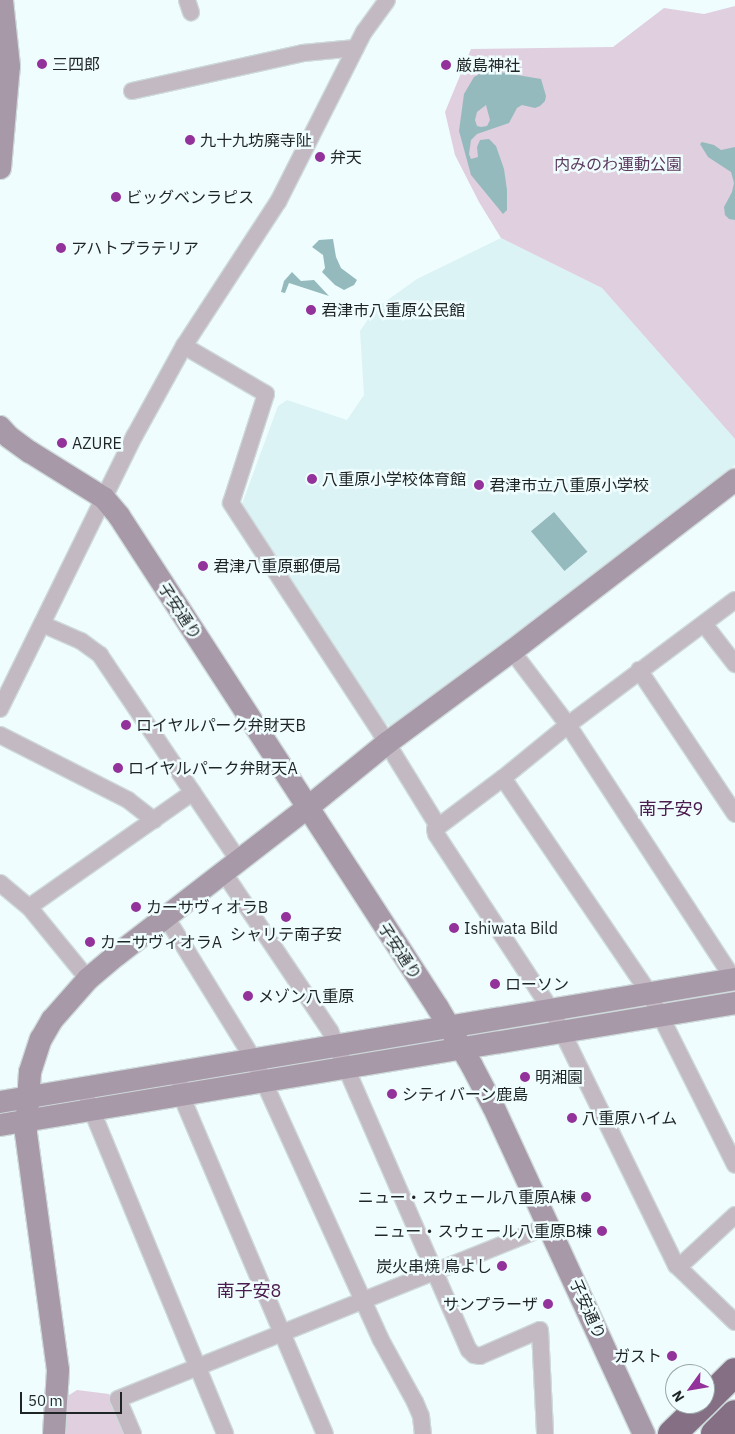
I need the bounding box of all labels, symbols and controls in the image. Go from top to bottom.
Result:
place label: 三四郎 [52,54,100,74]
place label: 厳島神社 [456,55,520,75]
marker: 三四郎 [36,58,48,70]
marker: 厳島神社 [440,59,452,71]
place label: 九十九坊廃寺阯 [200,130,312,150]
marker: 九十九坊廃寺阯 [184,134,196,146]
place label: 弁天 [330,147,362,167]
marker: 弁天 [314,151,326,163]
park label: 内みのわ運動公園 [554,154,682,174]
place label: ビッグベンラピス [126,187,254,207]
marker: ビッグベンラピス [110,191,122,203]
place label: アハトプラテリア [71,238,199,258]
marker: アハトプラテリア [55,242,67,254]
place label: 君津市八重原公民館 [321,300,465,320]
marker: 君津市八重原公民館 [305,304,317,316]
place label: AZURE [72,433,122,453]
marker: AZURE [56,437,68,449]
place label: 八重原小学校体育館 [322,469,466,489]
marker: 八重原小学校体育館 [306,473,318,485]
place label: 君津市立八重原小学校 [489,475,649,495]
marker: 君津市立八重原小学校 [473,479,485,491]
place label: 君津八重原郵便局 [213,556,341,576]
marker: 君津八重原郵便局 [197,560,209,572]
street label: 子安通り [155,579,205,643]
place label: ロイヤルパーク弁財天B [136,715,306,735]
marker: ロイヤルパーク弁財天B [120,719,132,731]
place label: ロイヤルパーク弁財天A [128,758,298,778]
marker: ロイヤルパーク弁財天A [112,762,124,774]
district label: 南子安9 [639,798,703,820]
place label: カーサヴィオラB [146,897,268,917]
marker: カーサヴィオラB [130,901,142,913]
marker: シャリテ南子安 [280,911,292,923]
place label: Ishiwata Bild [464,918,558,938]
street label: 子安通り [375,919,425,983]
marker: Ishiwata Bild [448,922,460,934]
place label: シャリテ南子安 [230,924,342,944]
place label: カーサヴィオラA [100,932,222,952]
marker: カーサヴィオラA [84,936,96,948]
place label: ローソン [505,974,569,994]
marker: ローソン [489,978,501,990]
place label: メゾン八重原 [258,986,354,1006]
marker: メゾン八重原 [242,990,254,1002]
place label: 明湘園 [535,1067,583,1087]
marker: 明湘園 [519,1071,531,1083]
place label: シティバーン鹿島 [402,1084,530,1104]
marker: シティバーン鹿島 [386,1088,398,1100]
place label: 八重原ハイム [582,1108,678,1128]
marker: 八重原ハイム [566,1112,578,1124]
place label: ニュー・スウェール八重原A棟 [358,1187,576,1207]
marker: ニュー・スウェール八重原A棟 [580,1191,592,1203]
place label: ニュー・スウェール八重原B棟 [374,1221,592,1241]
marker: ニュー・スウェール八重原B棟 [596,1225,608,1237]
place label: 炭火串焼 鳥よし [376,1256,492,1276]
marker: 炭火串焼 鳥よし [496,1260,508,1272]
street label: 子安通り [566,1276,610,1342]
district label: 南子安8 [217,1280,281,1302]
place label: サンプラーザ [442,1294,538,1314]
marker: サンプラーザ [542,1298,554,1310]
place label: ガスト [614,1346,662,1366]
marker: ガスト [666,1350,678,1362]
north arrow [665,1364,715,1414]
scale bar [22,1382,125,1414]
text: N [668,1387,688,1405]
text: 50 m [28,1391,63,1410]

